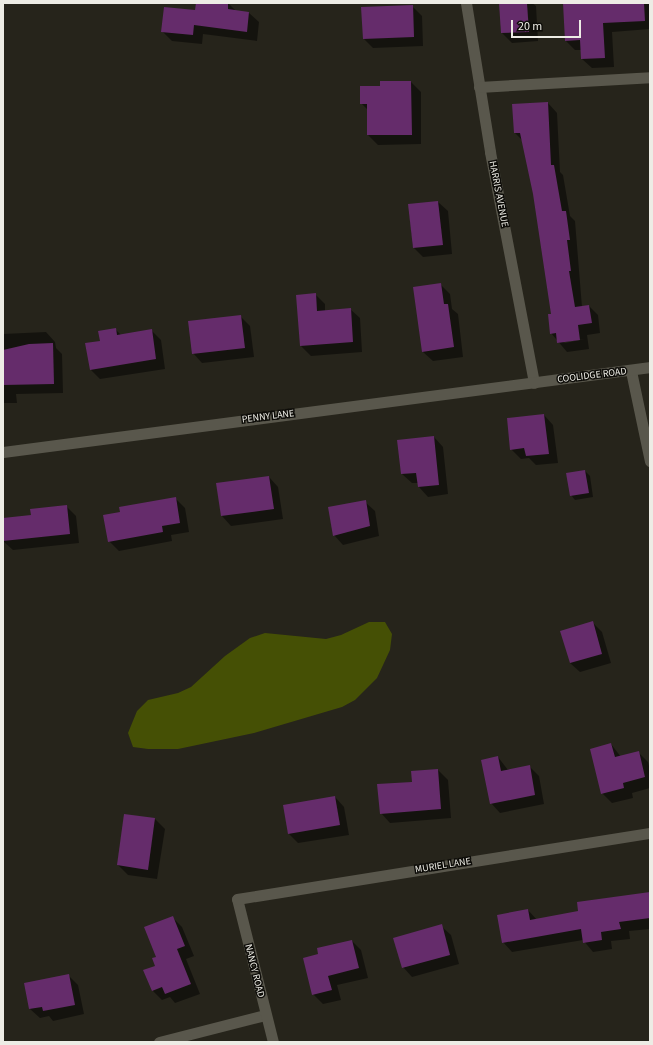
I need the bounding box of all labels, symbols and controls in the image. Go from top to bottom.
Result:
scale bar [513,12,583,38]
text: 20 m [518,18,542,35]
street label: HARRIS AVENUE [486,160,510,228]
street label: COOLIDGE ROAD [557,366,627,386]
street label: PENNY LANE [241,408,295,426]
street label: MURIEL LANE [414,856,472,876]
street label: NANCY ROAD [242,943,266,999]

